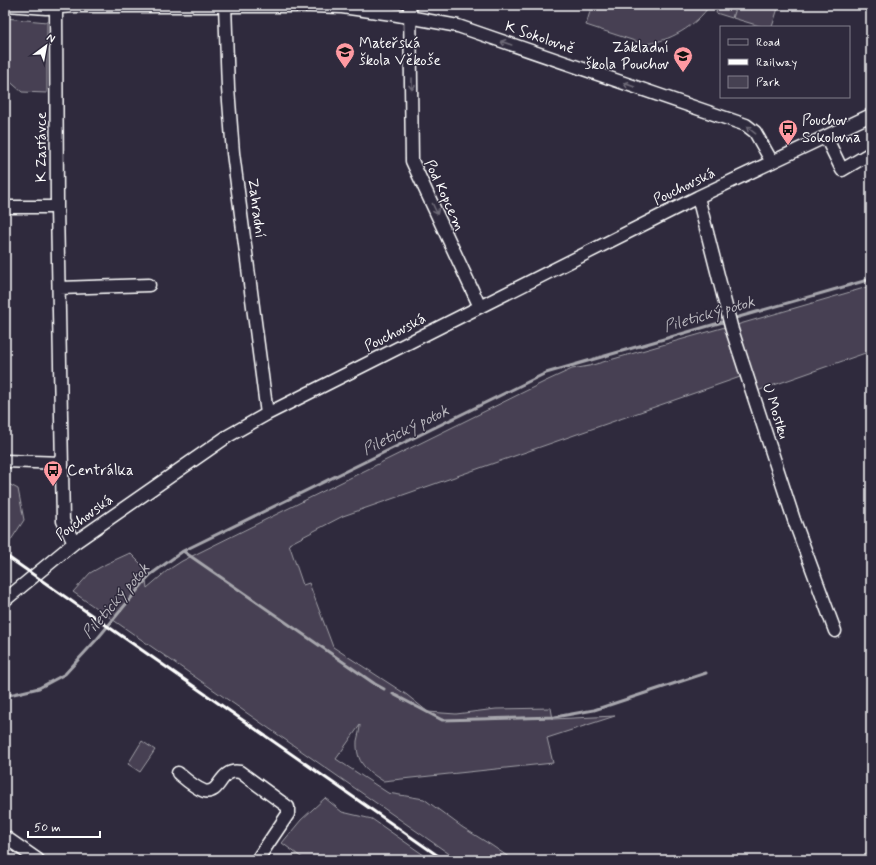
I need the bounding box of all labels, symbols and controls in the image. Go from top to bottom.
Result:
street label: K Sokolovně [502,17,577,59]
north arrow [26,26,66,66]
legend [720,26,850,98]
text: N [44,30,58,46]
place label: Mateřská škola Věkoše [359,34,441,71]
text: Road [756,35,780,51]
one-way arrow [501,38,513,46]
place label: Základní škola Pouchov [585,38,669,75]
school or university icon: Mateřská škola Věkoše [334,41,356,69]
school or university icon: Základní škola Pouchov [672,45,694,73]
text: Railway [756,55,798,71]
text: Park [756,75,780,91]
one-way arrow [408,77,416,90]
one-way arrow [623,81,636,88]
place label: Pouchov Sokolovna [802,111,861,148]
street label: K Zastávce [32,112,52,182]
bus stop icon: Pouchov Sokolovna [777,118,799,146]
one-way arrow [745,125,756,134]
street label: Pod Kopcem [419,157,469,234]
street label: Pouchovská [650,163,719,210]
street label: Zahradní [242,177,270,239]
one-way arrow [432,203,439,215]
water label: Piletický potok [661,291,757,337]
street label: Pouchovská [361,309,430,357]
street label: U Mostku [757,381,793,442]
water label: Piletický potok [359,400,452,460]
bus stop icon: Centrálka [42,459,64,487]
place label: Centrálka [67,461,134,481]
street label: Pouchovská [52,490,117,545]
water label: Piletický potok [77,559,155,643]
scale bar [28,813,100,839]
text: 50 m [34,820,61,836]

